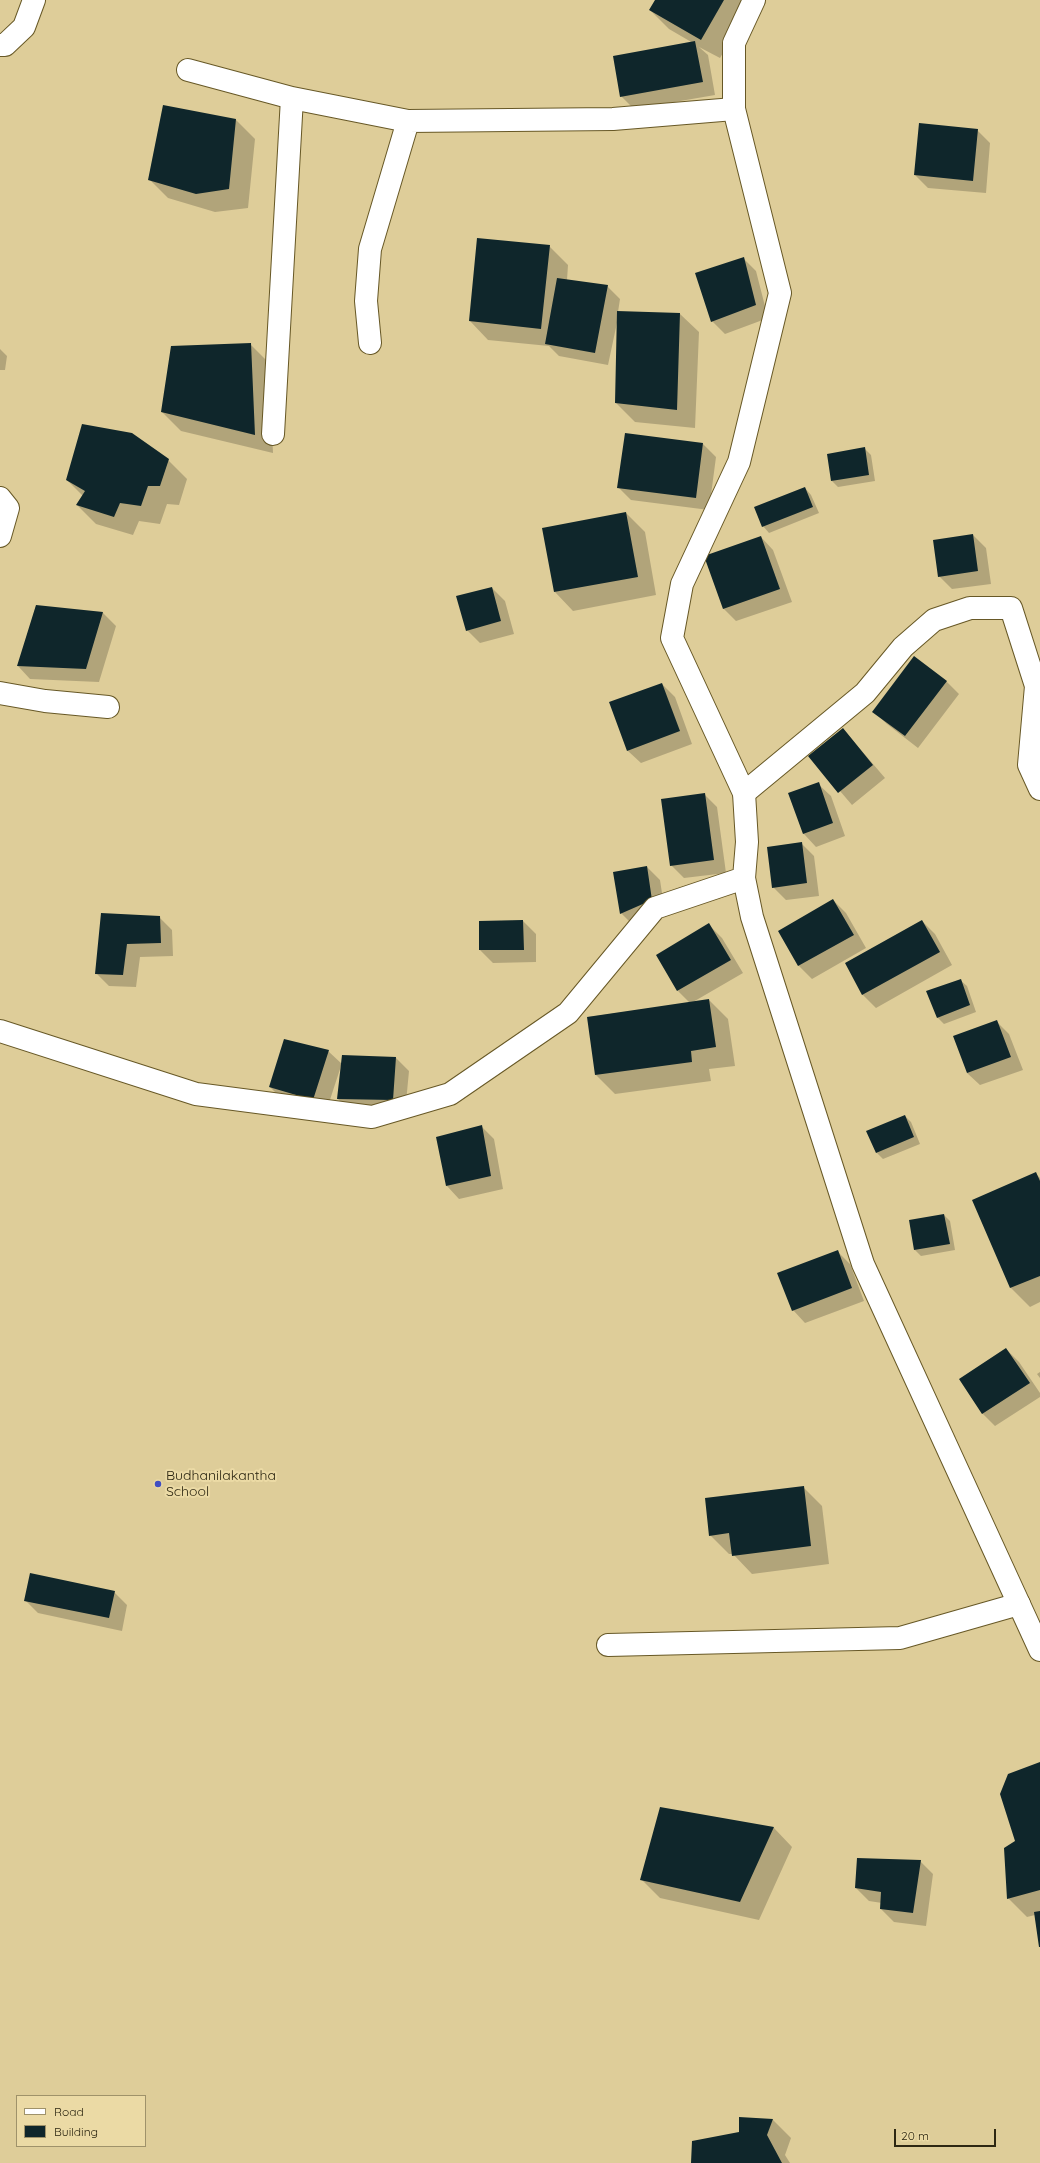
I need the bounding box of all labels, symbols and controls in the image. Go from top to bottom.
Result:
place label: Budhanilakantha School [166,1468,276,1500]
marker: Budhanilakantha School [153,1479,163,1489]
legend [16,2095,146,2147]
text: Road [54,2104,84,2119]
scale bar [896,2121,998,2147]
text: Building [54,2124,98,2139]
text: 20 m [901,2128,929,2143]

